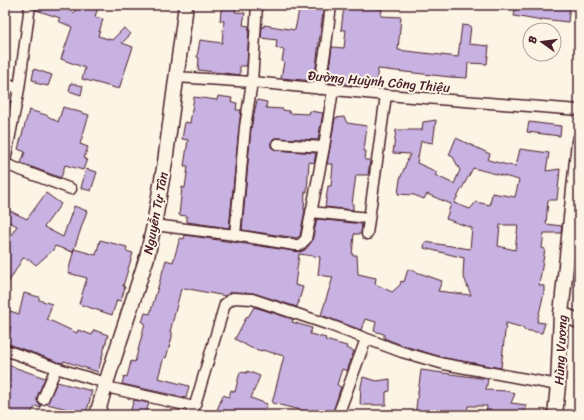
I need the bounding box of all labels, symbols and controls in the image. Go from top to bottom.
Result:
north arrow [522,22,562,62]
text: B [523,34,543,45]
street label: Đường Huỳnh Công Thiệu [307,64,451,99]
street label: Nguyễn Tự Tân [136,170,175,256]
street label: Hùng Vương [547,314,574,386]

